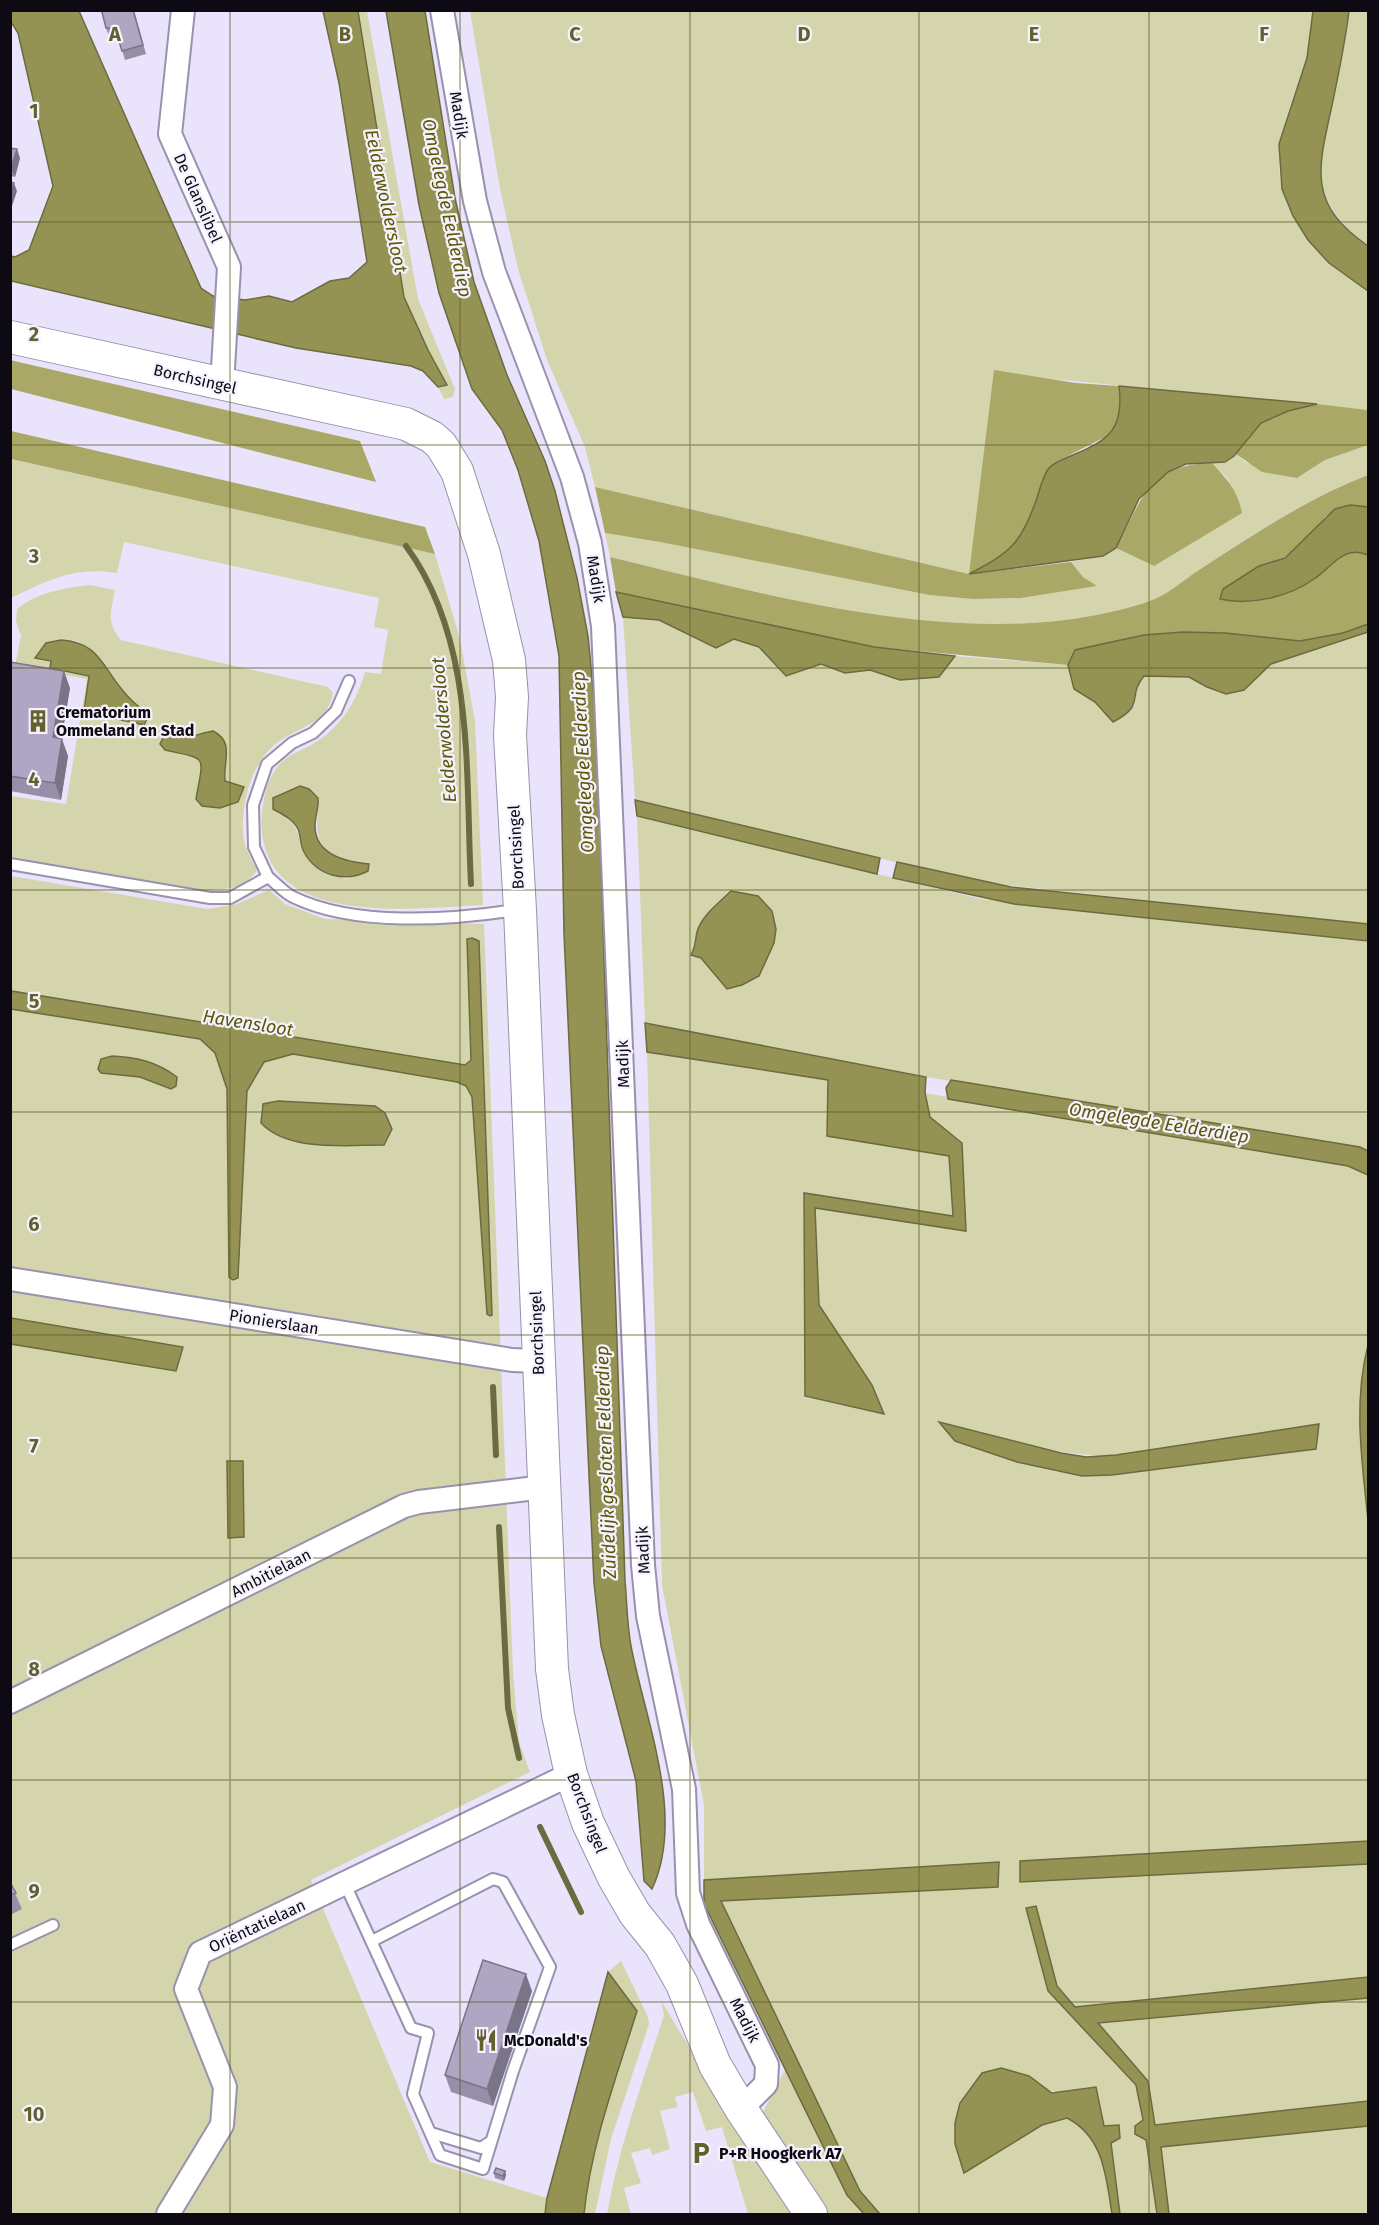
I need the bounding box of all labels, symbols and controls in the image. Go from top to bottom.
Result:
text: A [108,22,122,46]
text: B [339,22,351,46]
text: C [569,22,581,46]
text: D [797,22,811,46]
text: E [1029,22,1039,46]
text: F [1259,22,1269,46]
street label: Madijk [446,90,472,141]
text: 1 [29,99,39,123]
water label: Omgelegde Eelderdiep [417,117,477,299]
water label: Eelderwoldersloot [360,127,412,275]
street label: De Glanslibel [170,150,226,246]
text: 2 [29,322,39,346]
street label: Borchsingel [152,360,239,398]
text: 3 [28,544,39,568]
street label: Madijk [583,554,609,605]
water label: Eelderwoldersloot [427,656,461,804]
water label: Omgelegde Eelderdiep [567,671,599,853]
place label: Crematorium Ommeland en Stad [56,703,194,740]
building icon: Crematorium Ommeland en Stad [25,708,51,734]
text: 4 [28,767,40,791]
street label: Borchsingel [504,804,528,890]
text: 5 [29,989,40,1013]
water label: Havensloot [201,1005,295,1041]
street label: Madijk [613,1039,633,1088]
water label: Omgelegde Eelderdiep [1068,1098,1250,1148]
text: 6 [28,1212,40,1236]
street label: Borchsingel [526,1290,548,1376]
street label: Pionierslaan [228,1306,320,1338]
water label: Zuidelijk gesloten Eelderdiep [591,1345,621,1580]
text: 7 [29,1434,39,1458]
street label: Madijk [632,1525,654,1574]
street label: Ambitielaan [228,1545,314,1601]
text: 8 [28,1657,40,1681]
street label: Borchsingel [563,1770,611,1856]
text: 9 [28,1879,40,1903]
street label: Oriëntatielaan [206,1895,308,1957]
street label: Madijk [726,1994,765,2046]
restaurant icon: McDonald's [473,2027,499,2053]
place label: McDonald's [504,2031,588,2050]
text: 10 [24,2102,44,2126]
parking icon: P+R Hoogkerk A7 [688,2140,714,2166]
place label: P+R Hoogkerk A7 [719,2144,842,2163]

